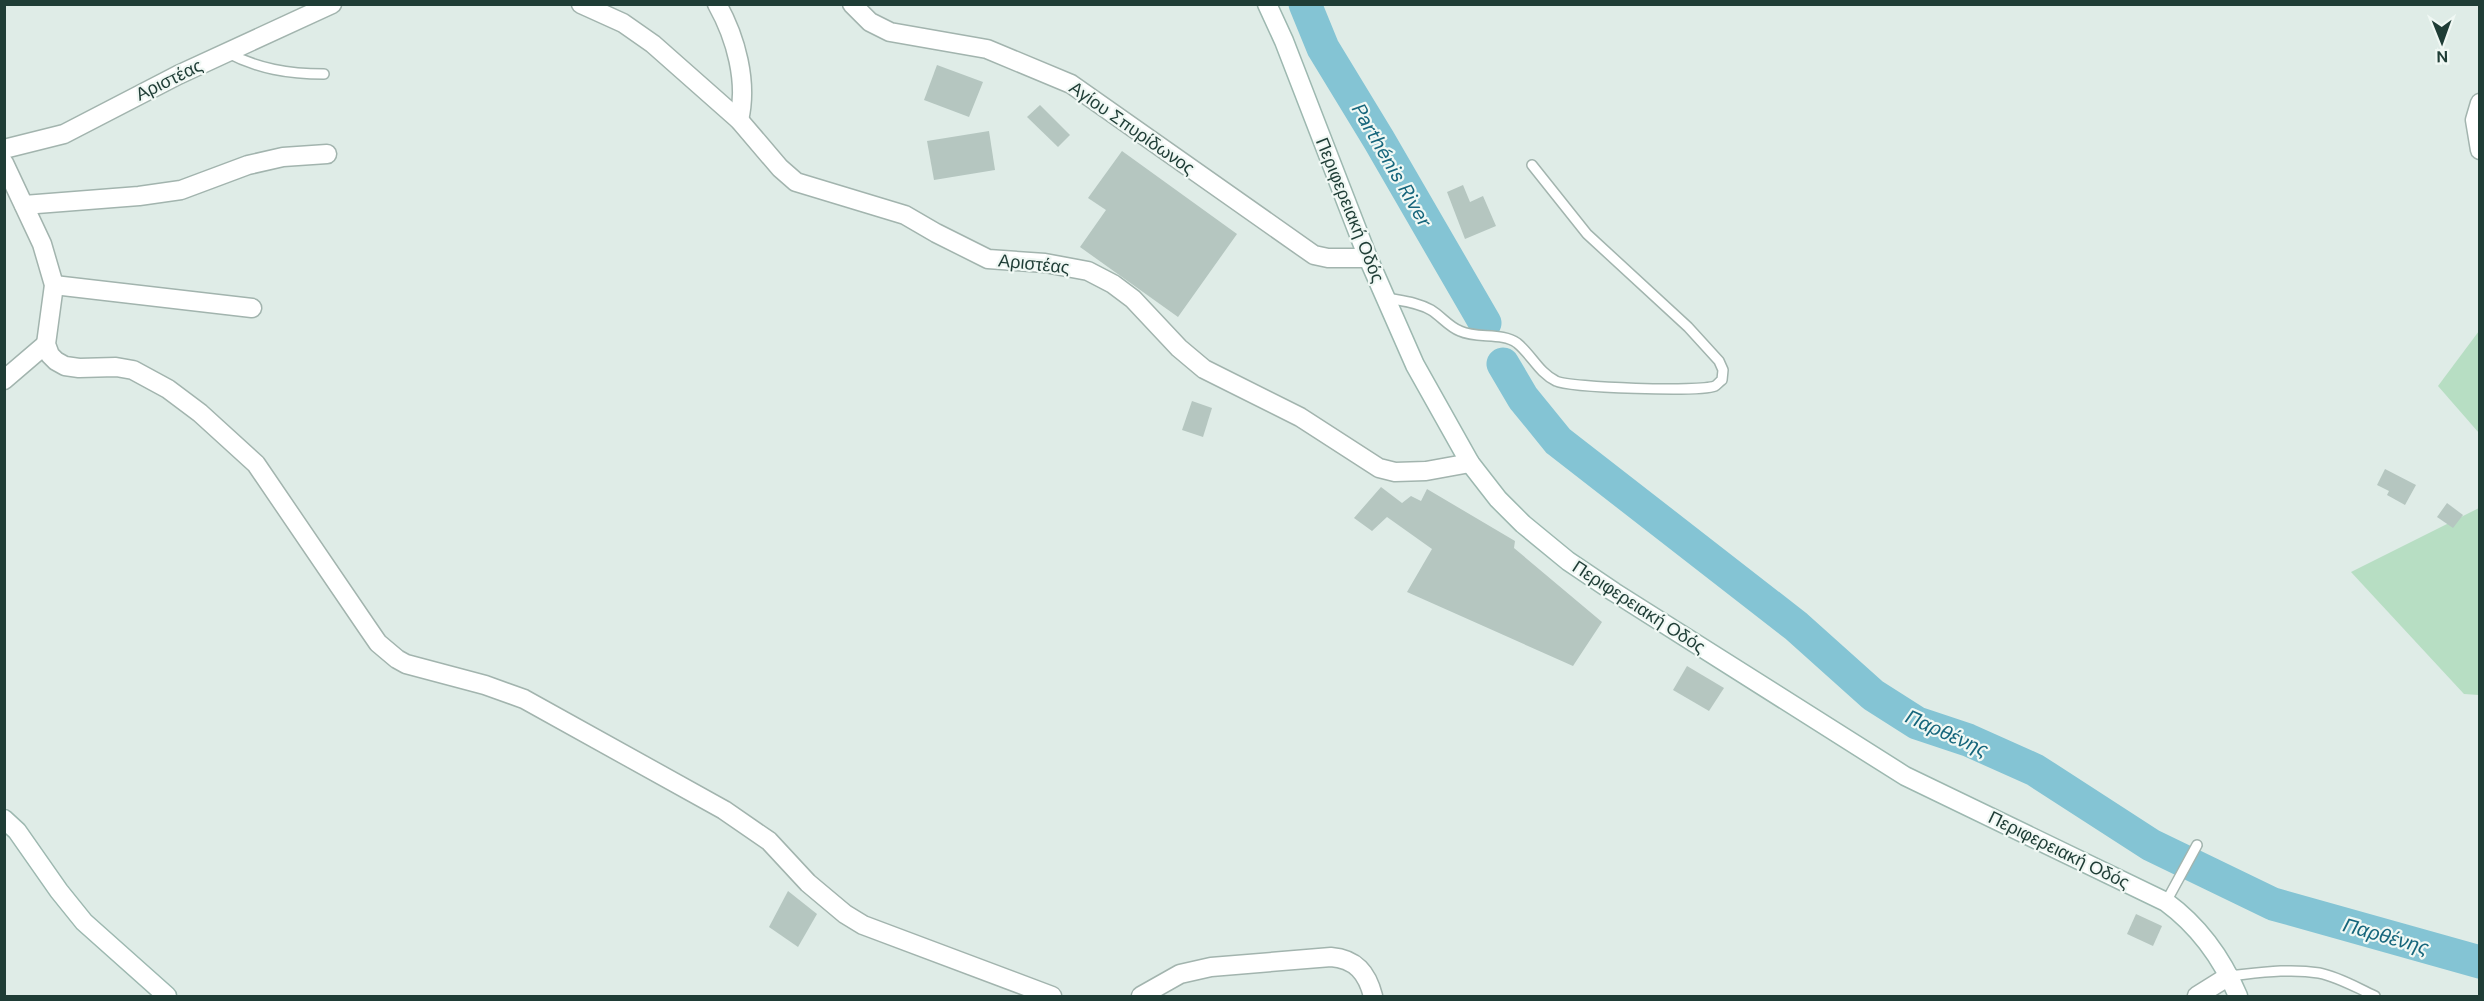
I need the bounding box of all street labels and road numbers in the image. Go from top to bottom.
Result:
street label: Αριστέας [132,53,207,106]
street label: Αγίου Σπυρίδωνος [1065,76,1200,180]
street label: Περιφερειακή Οδός [1310,134,1390,286]
street label: Αριστέας [997,248,1071,280]
street label: Περιφερειακή Οδός [1568,555,1710,659]
street label: Περιφερειακή Οδός [1984,805,2134,895]

